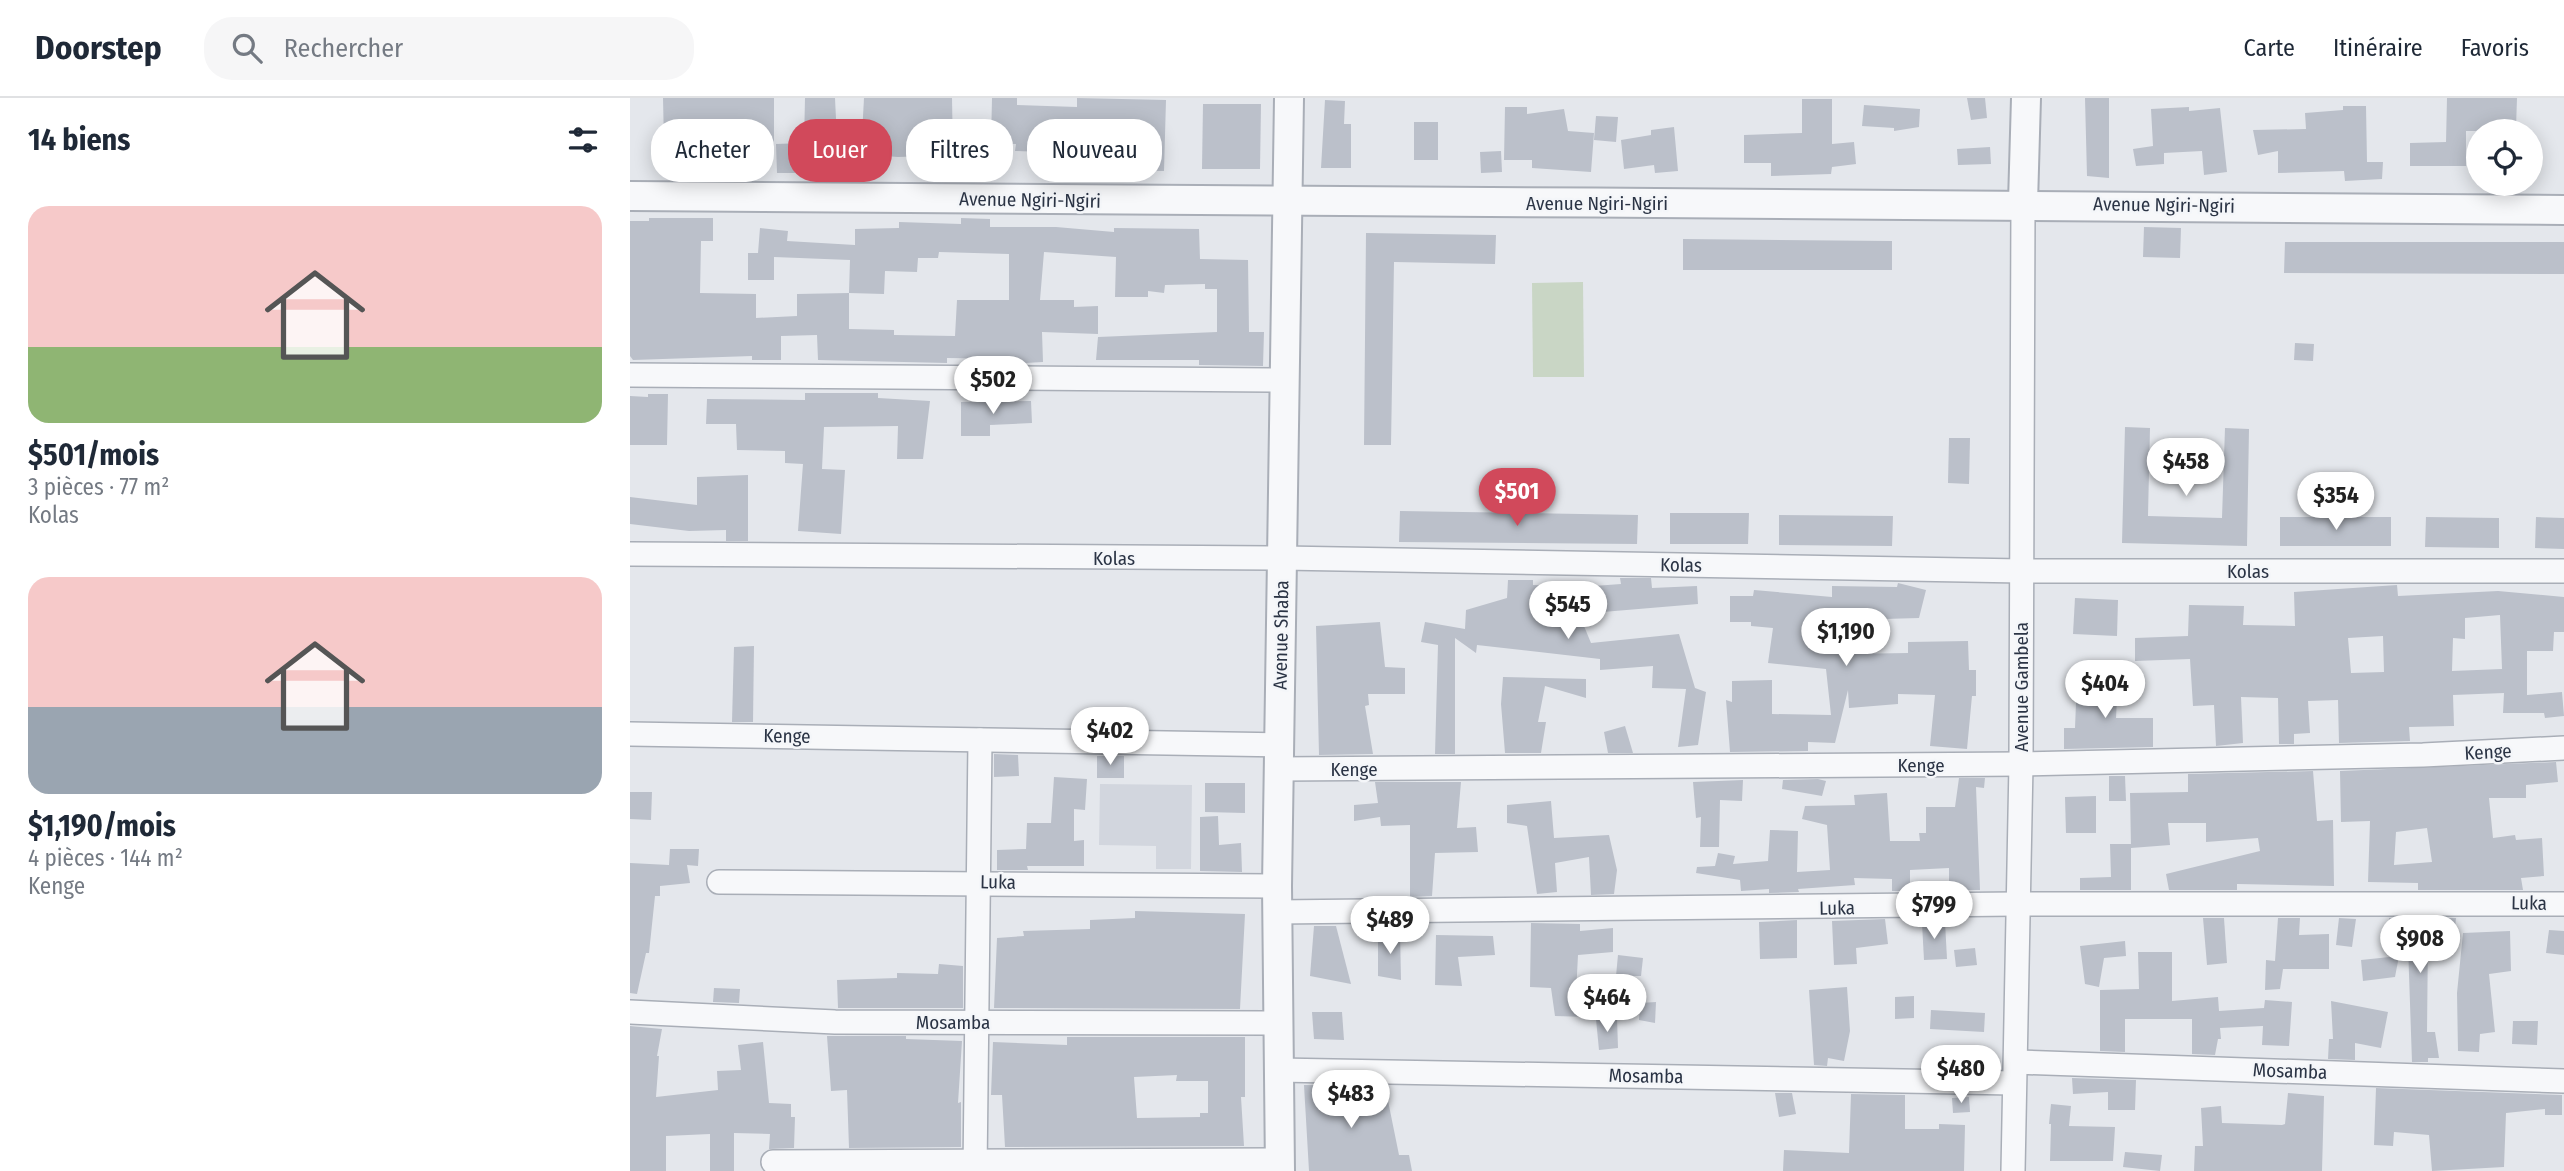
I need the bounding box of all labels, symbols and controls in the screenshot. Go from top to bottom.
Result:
search box [204,17,694,80]
text: Doorstep [35,28,162,68]
icon: search [228,29,266,67]
text: Rechercher [284,33,403,64]
text: Carte [2244,34,2295,62]
text: Itinéraire [2333,34,2423,62]
text: Favoris [2461,34,2529,62]
chip: Acheter [651,119,774,182]
chip: Louer [788,119,892,182]
chip: Filtres [906,119,1013,182]
chip: Nouveau [1027,119,1162,182]
map controls [2466,119,2543,196]
button: locate [2466,119,2543,196]
icon: filters [564,121,602,159]
text: 14 biens [28,122,130,158]
street label: Avenue Ngiri-Ngiri [959,187,1101,213]
street label: Avenue Ngiri-Ngiri [1526,192,1668,215]
street label: Avenue Ngiri-Ngiri [2093,192,2235,218]
icon: home [252,252,378,378]
pin: $502 [952,356,1034,416]
text: $502 [970,365,1016,393]
text: $501/mois [28,437,159,473]
pin: $458 [2145,438,2227,498]
text: $458 [2163,447,2209,475]
pin: $501 [1476,468,1558,528]
pin: $354 [2295,472,2377,532]
text: 3 pièces · 77 m² [28,473,169,501]
text: $501 [1495,477,1539,505]
text: $354 [2313,481,2359,509]
text: Kolas [28,501,79,529]
street label: Kolas [1093,547,1135,570]
street label: Kolas [1660,553,1702,577]
street label: Kolas [2227,560,2269,583]
street label: Avenue Shaba [1269,580,1293,690]
pin: $545 [1527,582,1609,641]
text: $545 [1545,590,1591,618]
pin: $1,190 [1789,608,1903,668]
text: $1,190 [1817,617,1875,645]
street label: Avenue Gambela [2010,622,2033,752]
icon: home [252,623,378,749]
pin: $404 [2064,660,2146,720]
text: $404 [2081,669,2129,697]
pin: $402 [1069,708,1151,767]
text: $402 [1087,716,1133,744]
street label: Kenge [763,724,811,748]
street label: Kenge [2464,739,2512,765]
street label: Kenge [1897,754,1945,777]
street label: Kenge [1330,758,1378,781]
text: $1,190/mois [28,808,176,844]
text: 4 pièces · 144 m² [28,844,183,872]
street label: Luka [980,870,1016,894]
text: Kenge [28,872,85,900]
pin: $799 [1893,882,1975,941]
text: $799 [1912,890,1956,918]
street label: Luka [2511,891,2547,915]
pin: $489 [1349,896,1431,956]
street label: Luka [1819,896,1855,920]
text: $489 [1366,905,1414,933]
pin: $908 [2379,916,2461,975]
text: $908 [2396,924,2444,952]
pin: $464 [1566,974,1648,1034]
text: $464 [1583,983,1631,1011]
street label: Mosamba [916,1011,990,1034]
pin: $480 [1920,1046,2002,1105]
text: $480 [1937,1054,1985,1082]
street label: Mosamba [2252,1058,2328,1084]
street label: Mosamba [1608,1064,1684,1088]
pin: $483 [1310,1070,1392,1130]
text: $483 [1328,1079,1374,1107]

